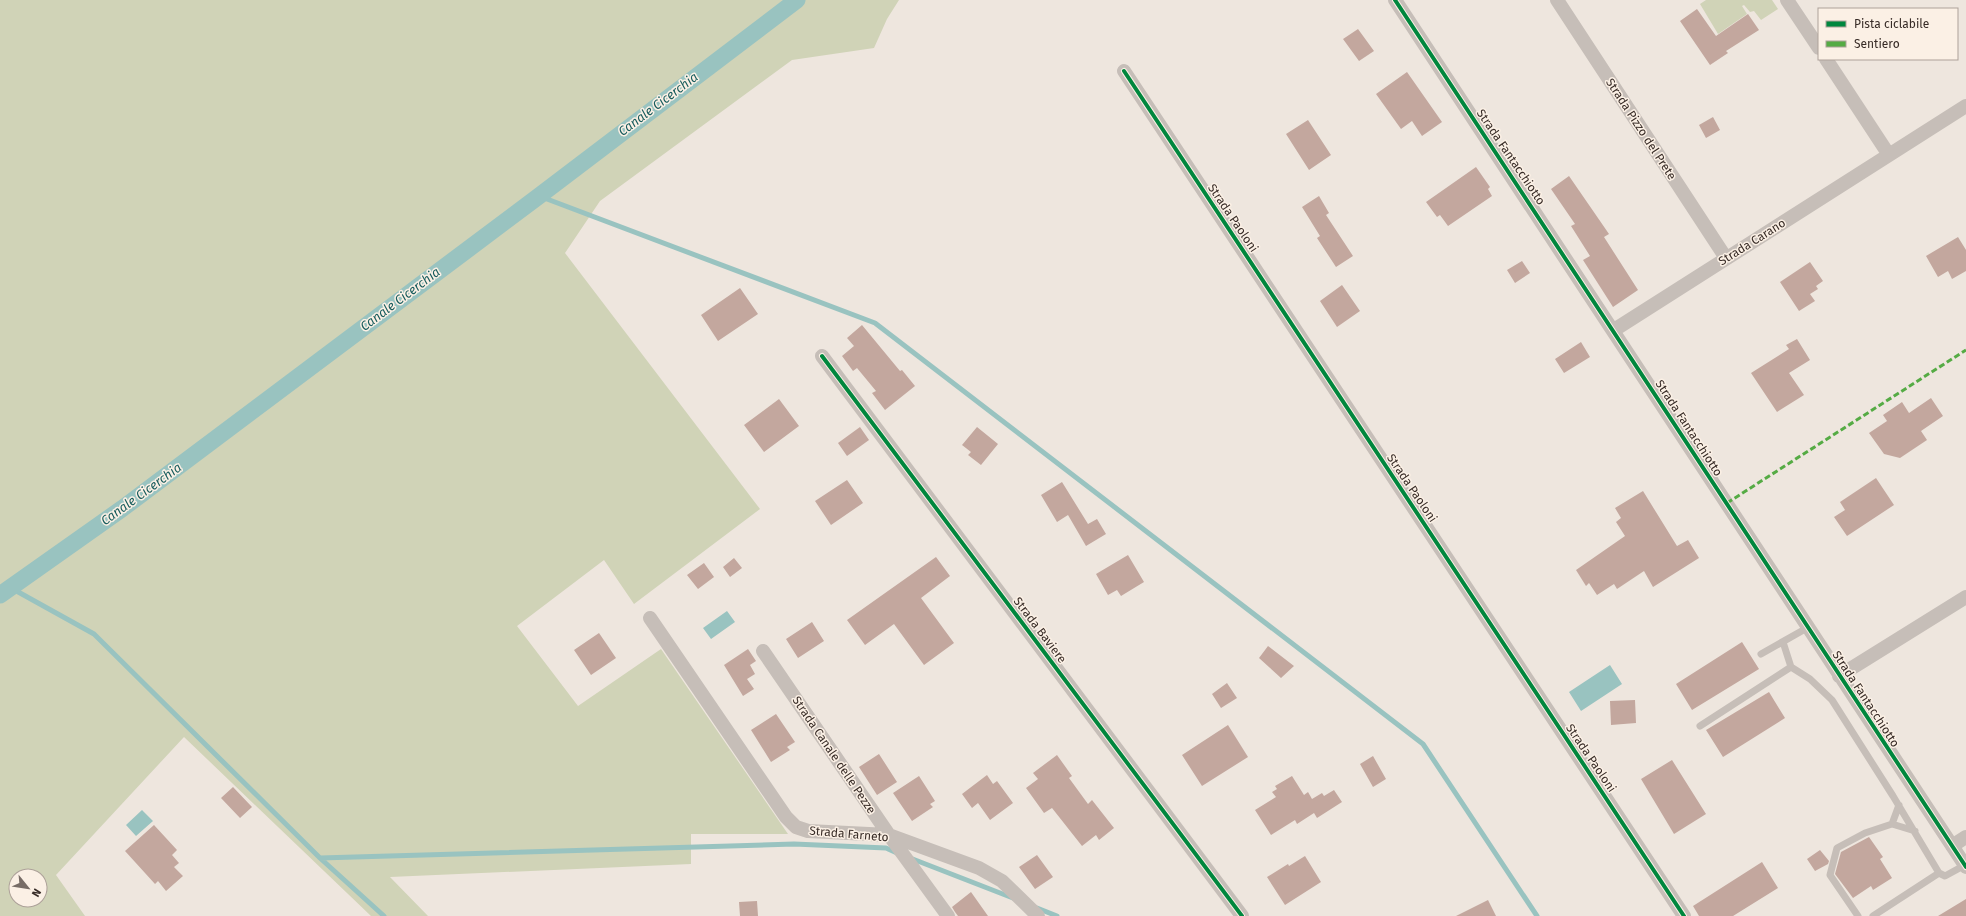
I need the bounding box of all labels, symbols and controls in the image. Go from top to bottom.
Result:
legend [1818,8,1958,60]
text: Pista ciclabile [1854,17,1929,31]
text: Sentiero [1854,37,1900,51]
water label: Canale Cicerchia [615,69,701,139]
street label: Strada Pizzo del Prete [1603,76,1679,182]
street label: Strada Fantacchiotto [1474,107,1548,207]
street label: Strada Paoloni [1205,181,1261,255]
street label: Strada Carano [1716,216,1788,268]
water label: Canale Cicerchia [357,264,443,334]
street label: Strada Fantacchiotto [1653,377,1725,479]
street label: Strada Paoloni [1384,451,1440,525]
water label: Canale Cicerchia [98,460,184,528]
street label: Strada Baviere [1011,594,1069,666]
street label: Strada Fantacchiotto [1830,648,1902,750]
street label: Strada Canale delle Pezze [789,694,879,816]
street label: Strada Paoloni [1563,721,1619,795]
street label: Strada Farneto [809,824,889,844]
north arrow [8,868,48,908]
text: N [29,886,44,899]

